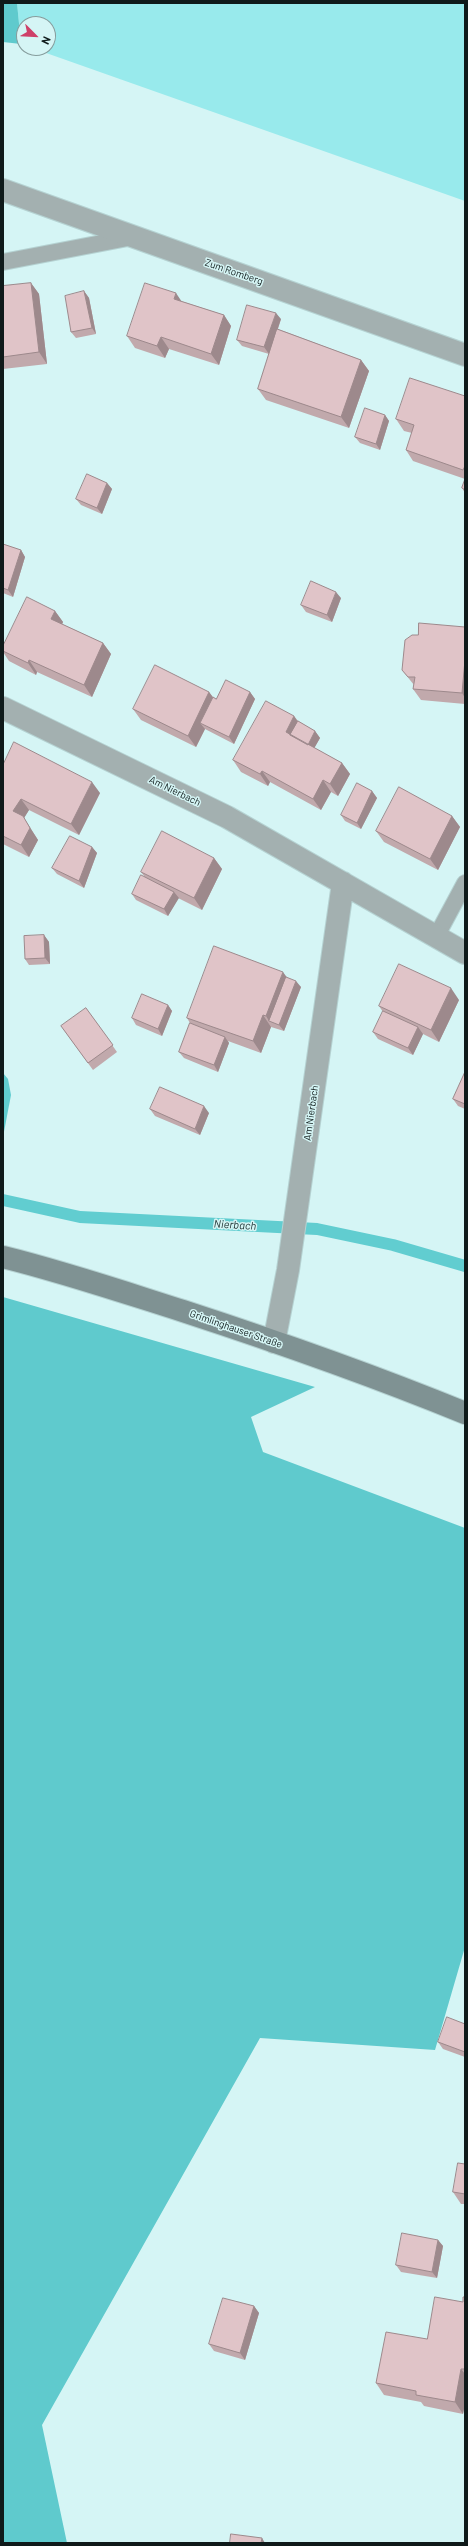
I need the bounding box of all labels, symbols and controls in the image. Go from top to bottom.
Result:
north arrow [16,16,56,56]
text: N [39,35,54,47]
street label: Zum Romberg [203,256,265,288]
street label: Am Nierbach [147,773,203,809]
street label: Am Nierbach [301,1085,321,1141]
water label: Nierbach [213,1217,257,1233]
street label: Grimlinghauser Straße [188,1308,284,1350]

